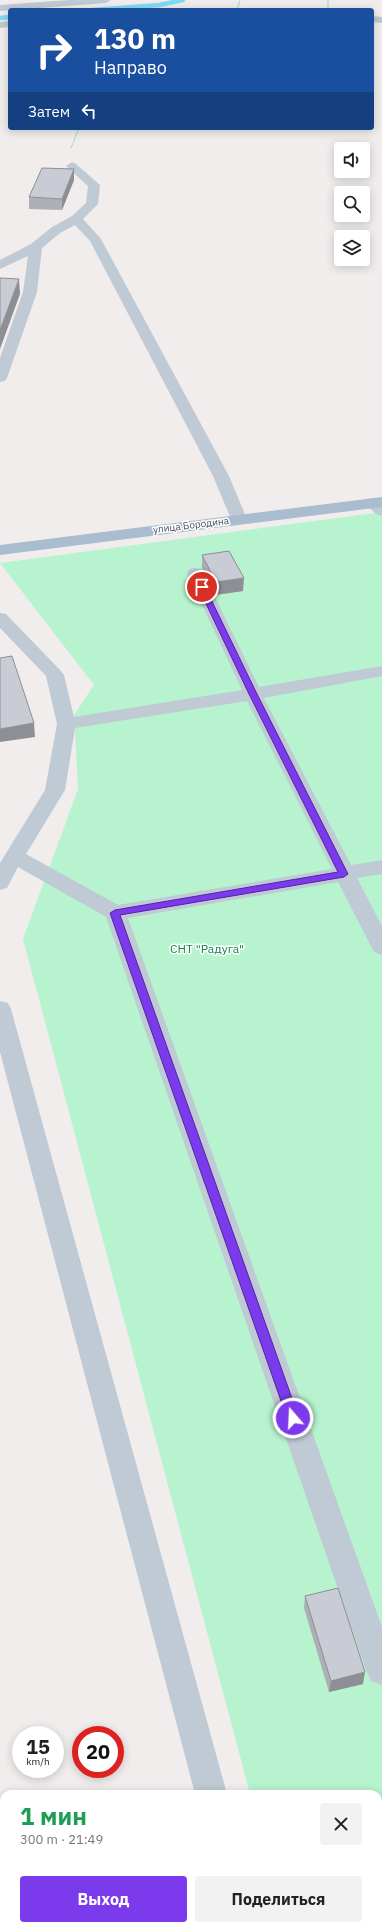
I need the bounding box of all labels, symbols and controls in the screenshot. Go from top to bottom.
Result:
text: 130 m [94,20,176,57]
icon: right [28,24,80,76]
text: Направо [94,56,167,79]
icon: left [78,100,100,122]
text: Затем [28,102,70,121]
map controls [334,142,370,266]
button: sound [334,142,370,178]
button: search [334,186,370,222]
button: layers [334,230,370,266]
street label: улица Бородина [152,514,230,536]
pin [185,570,219,604]
icon: arrive [191,576,213,598]
park label: СНТ "Радуга" [170,941,244,956]
position arrow [272,1397,314,1439]
speed limit sign: 20 [72,1726,124,1778]
text: 15 [26,1733,50,1760]
text: km/h [26,1755,50,1768]
text: 1 мин [20,1800,87,1832]
button: close [320,1803,362,1845]
text: 300 m · 21:49 [20,1831,103,1848]
button: Выход [20,1876,187,1922]
button: Поделиться [195,1876,362,1922]

